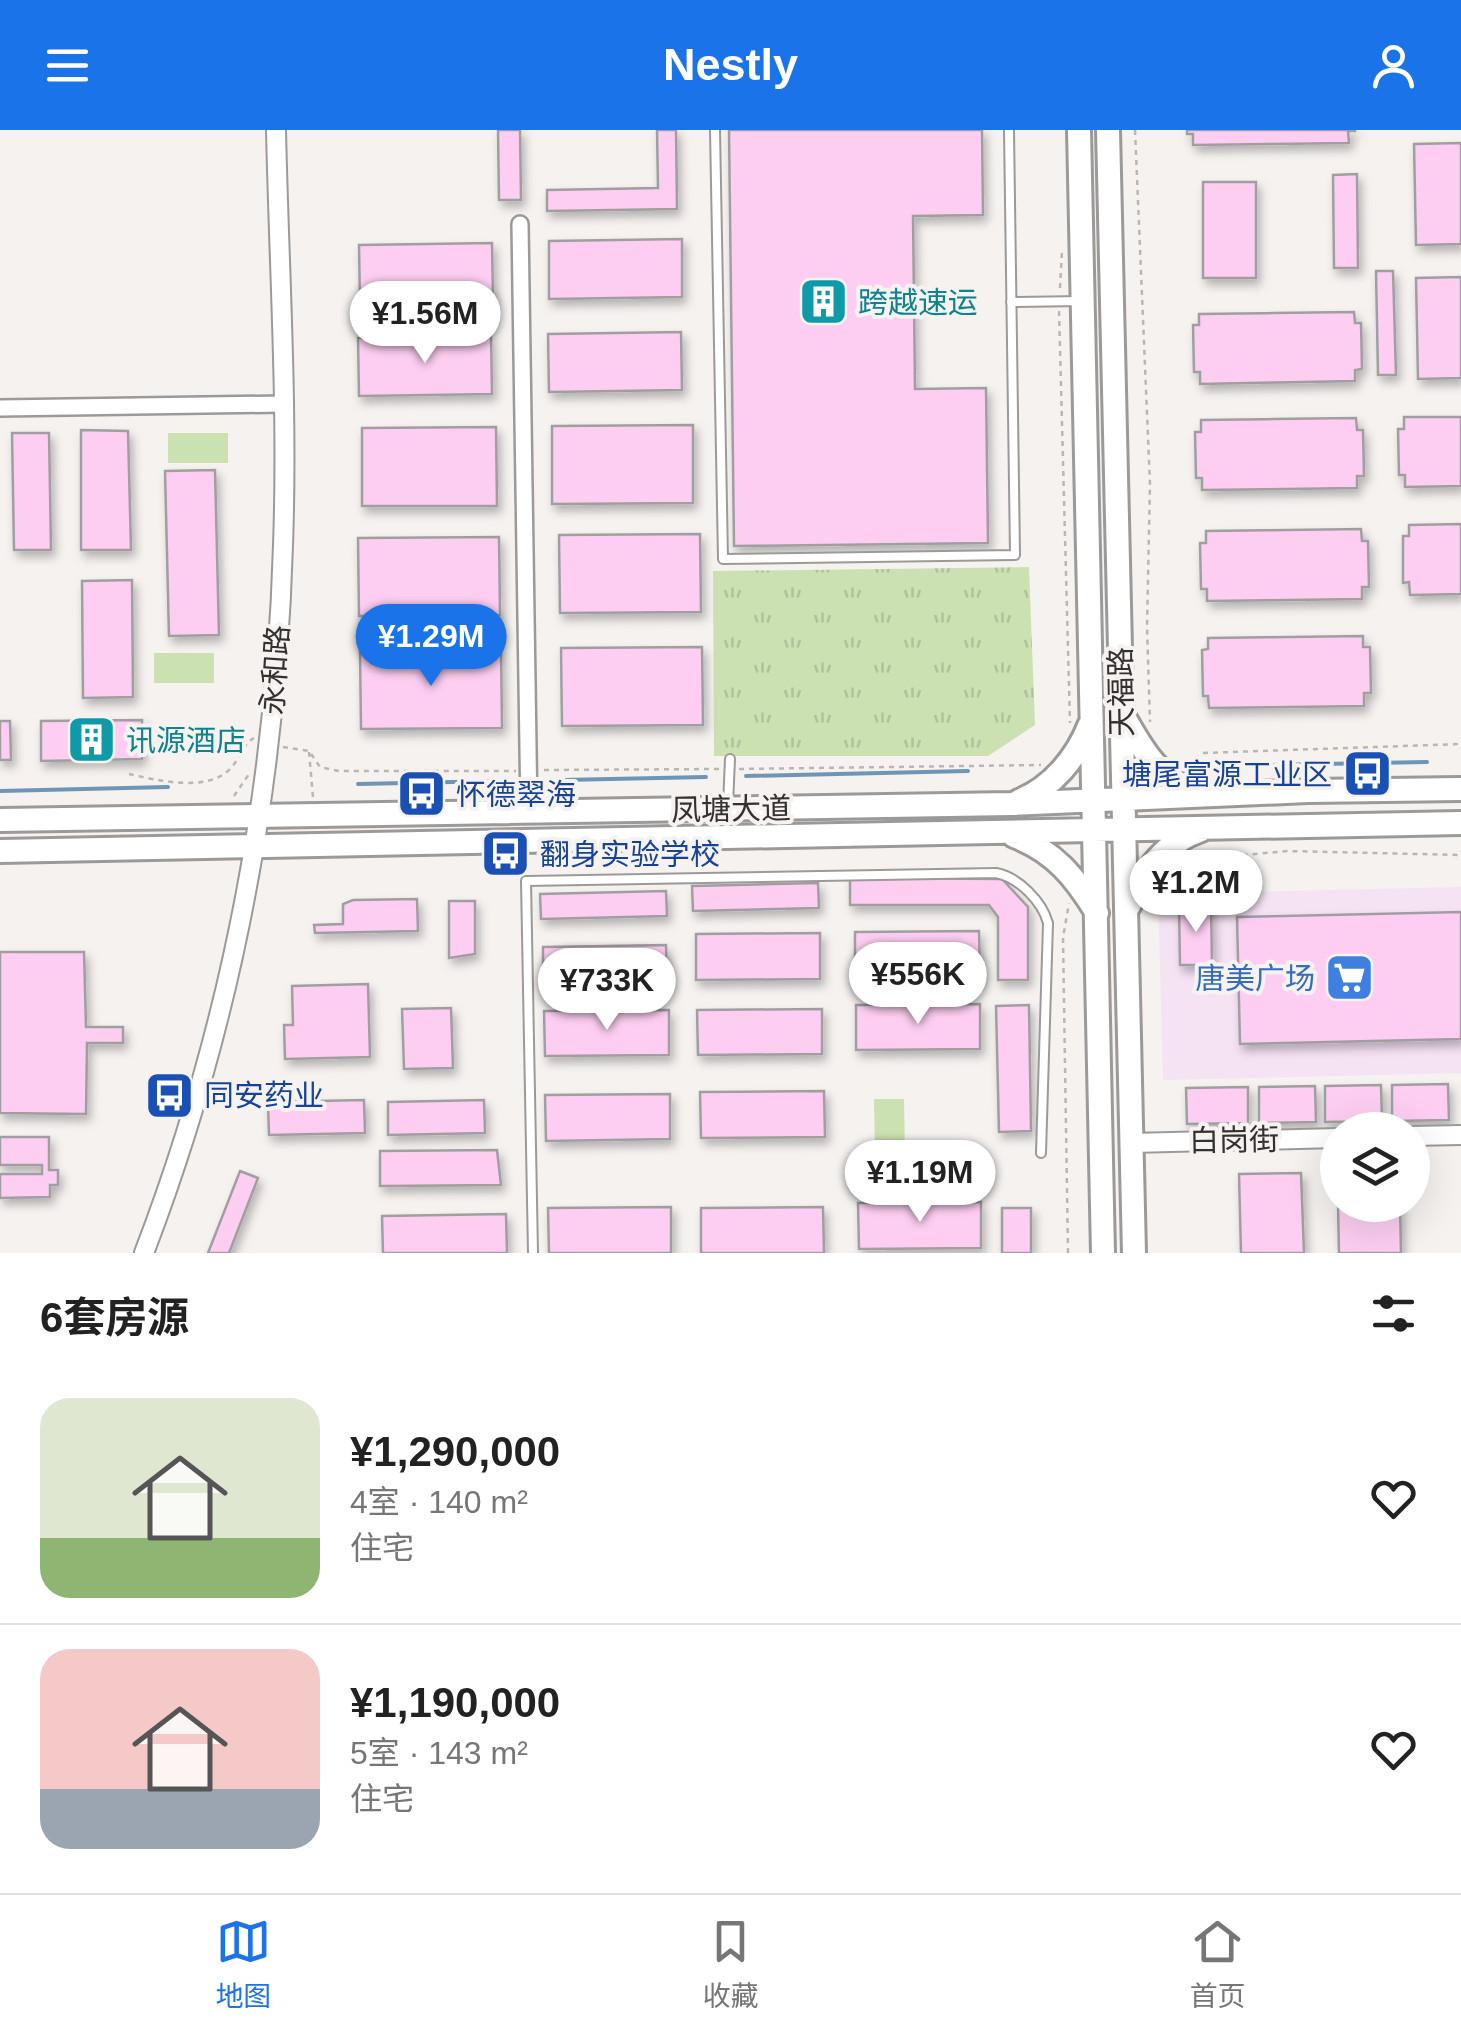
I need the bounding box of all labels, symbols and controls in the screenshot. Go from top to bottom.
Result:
icon: menu [40,38,95,93]
icon: person [1366,38,1421,93]
text: Nestly [663,39,798,90]
building icon: 跨越速运 [797,276,849,328]
pin: ¥1.56M [344,281,506,366]
place label: 跨越速运 [858,286,978,319]
text: ¥1.56M [372,295,478,331]
pin: ¥1.29M [350,604,512,689]
text: ¥1.29M [378,618,484,654]
street label: 永和路 [255,624,295,716]
street label: 天福路 [1104,647,1138,737]
building icon: 讯源酒店 [65,714,117,766]
place label: 讯源酒店 [126,724,246,757]
bus stop icon: 塘尾富源工业区 [1341,748,1393,800]
place label: 塘尾富源工业区 [1122,758,1332,791]
bus stop icon: 怀德翠海 [395,768,447,820]
place label: 怀德翠海 [456,778,576,811]
street label: 凤塘大道 [671,791,791,827]
bus stop icon: 翻身实验学校 [479,828,531,880]
place label: 翻身实验学校 [540,838,720,871]
pin: ¥1.2M [1126,850,1266,935]
text: ¥1.2M [1152,864,1240,900]
pin: ¥556K [848,942,988,1027]
pin: ¥733K [537,948,677,1033]
supermarket icon: 唐美广场 [1324,952,1376,1004]
text: ¥556K [871,956,965,992]
text: ¥733K [560,962,654,998]
place label: 唐美广场 [1195,962,1315,995]
bus stop icon: 同安药业 [143,1069,195,1121]
place label: 同安药业 [204,1079,324,1112]
map controls [1320,1112,1430,1222]
button: layers [1320,1112,1430,1222]
street label: 白岗街 [1189,1123,1279,1157]
pin: ¥1.19M [839,1140,1001,1225]
text: ¥1.19M [867,1154,973,1190]
icon: filters [1366,1286,1421,1341]
text: 6套房源 [40,1294,189,1341]
text: ¥1,290,000 [350,1428,560,1475]
icon: home [120,1438,240,1558]
icon: heart [1366,1471,1421,1526]
text: 4室 · 140 m² [350,1484,528,1520]
text: 住宅 [350,1530,414,1566]
text: ¥1,190,000 [350,1679,560,1726]
icon: home [120,1689,240,1809]
icon: heart [1366,1722,1421,1777]
text: 5室 · 143 m² [350,1735,528,1771]
text: 住宅 [350,1781,414,1817]
tab: 地图 [215,1914,272,2014]
tab: 收藏 [702,1914,759,2014]
tab: 首页 [1189,1914,1246,2014]

